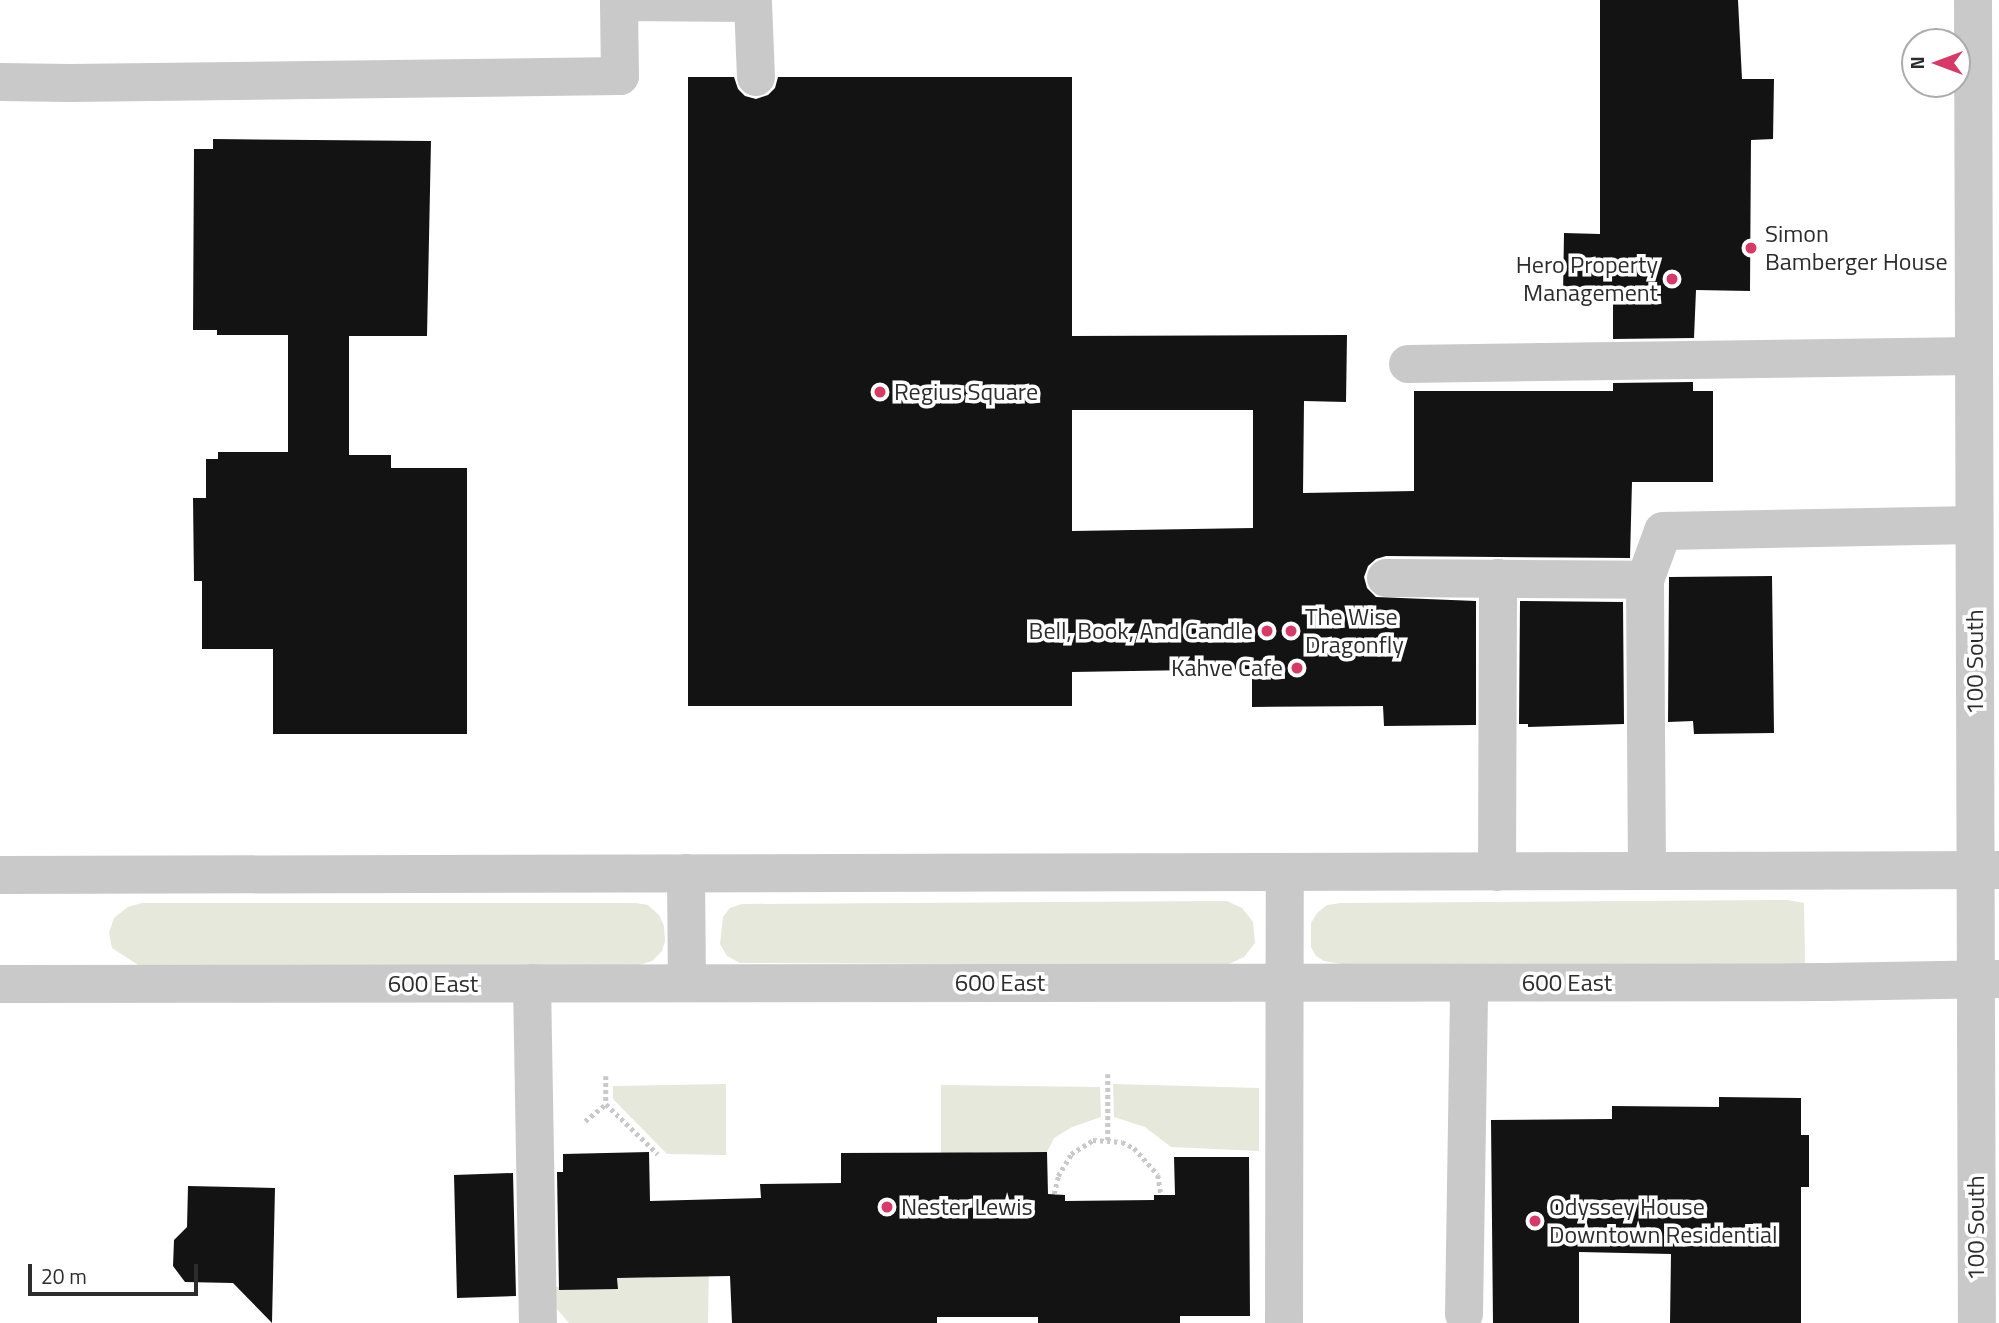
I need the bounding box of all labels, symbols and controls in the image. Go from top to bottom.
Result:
north arrow [1901,28,1971,98]
text: N [1902,56,1931,70]
place label: Simon Bamberger House [1765,220,1948,276]
marker: Simon Bamberger House [1743,240,1759,256]
place label: Hero Property Management [1516,251,1658,307]
marker: Hero Property Management [1664,271,1680,287]
place label: Regius Square [894,378,1038,406]
marker: Regius Square [872,384,888,400]
place label: The Wise Dragonfly [1305,603,1404,659]
street label: 100 South [1961,609,1989,715]
place label: Bell, Book, And Candle [1029,617,1253,645]
marker: Bell, Book, And Candle [1259,623,1275,639]
marker: The Wise Dragonfly [1283,623,1299,639]
place label: Kahve Cafe [1171,654,1283,682]
marker: Kahve Cafe [1289,660,1305,676]
street label: 600 East [955,969,1045,997]
street label: 600 East [1522,969,1612,997]
street label: 600 East [388,970,478,998]
street label: 100 South [1962,1175,1990,1281]
place label: Nester Lewis [901,1193,1033,1221]
place label: Odyssey House Downtown Residential [1549,1193,1778,1249]
marker: Nester Lewis [879,1199,895,1215]
marker: Odyssey House Downtown Residential [1527,1213,1543,1229]
scale bar [32,1250,201,1294]
text: 20 m [41,1260,87,1292]

